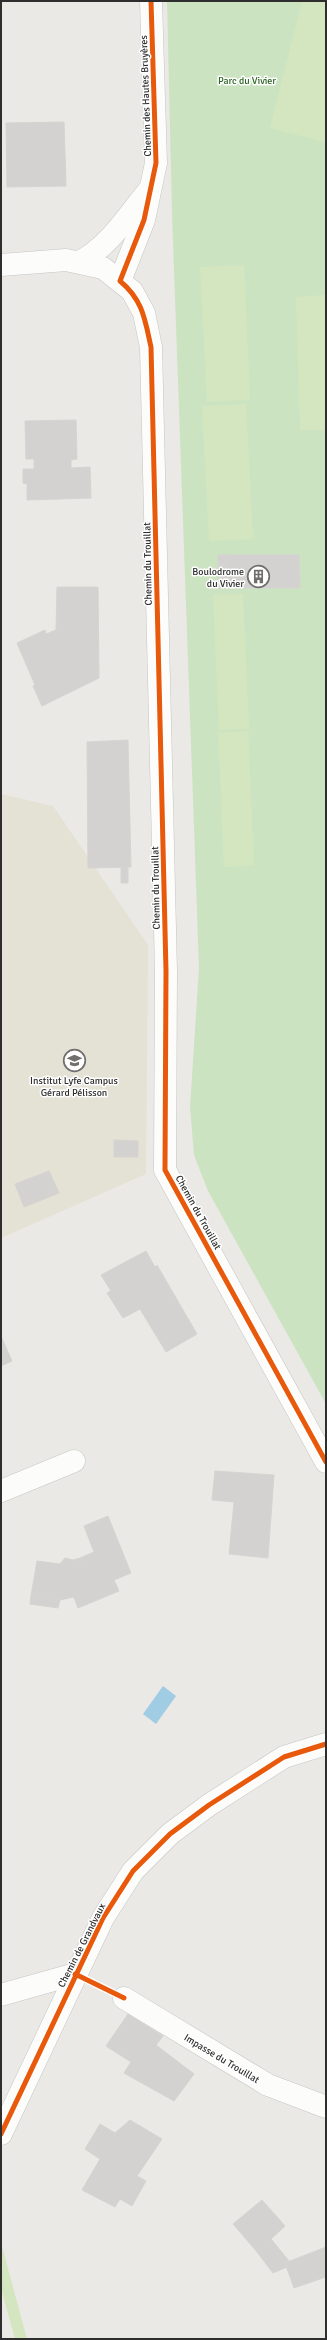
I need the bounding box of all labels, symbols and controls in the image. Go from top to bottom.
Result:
street label: Chemin des Hautes Bruyères [138,34,154,157]
park label: Parc du Vivier [218,75,276,87]
street label: Chemin du Trouillat [141,522,155,606]
building icon: Boulodrome du Vivier [246,564,272,590]
place label: Boulodrome du Vivier [192,566,244,590]
street label: Chemin du Trouillat [149,846,163,930]
school or university icon: Institut Lyfe Campus Gérard Pélisson [61,1047,87,1073]
place label: Institut Lyfe Campus Gérard Pélisson [30,1075,119,1099]
street label: Chemin du Trouillat [173,1173,224,1252]
street label: Chemin de Grandvaux [55,1901,108,1990]
street label: Impasse du Trouillat [182,2032,262,2086]

